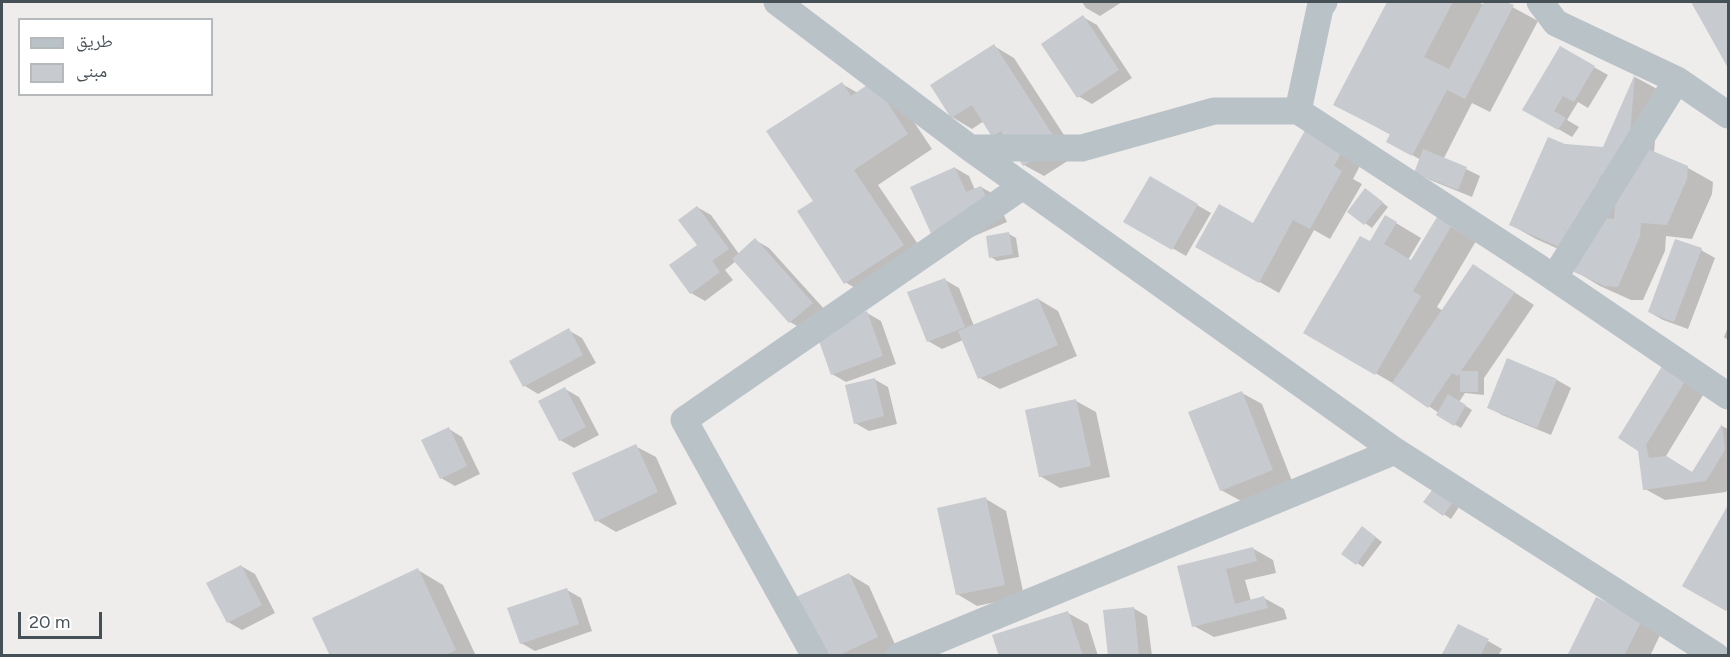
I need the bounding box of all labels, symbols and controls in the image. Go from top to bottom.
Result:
legend [18,18,213,96]
text: طريق [76,30,113,52]
text: مبنى [76,60,107,82]
scale bar [21,600,105,638]
text: 20 m [29,611,70,633]

